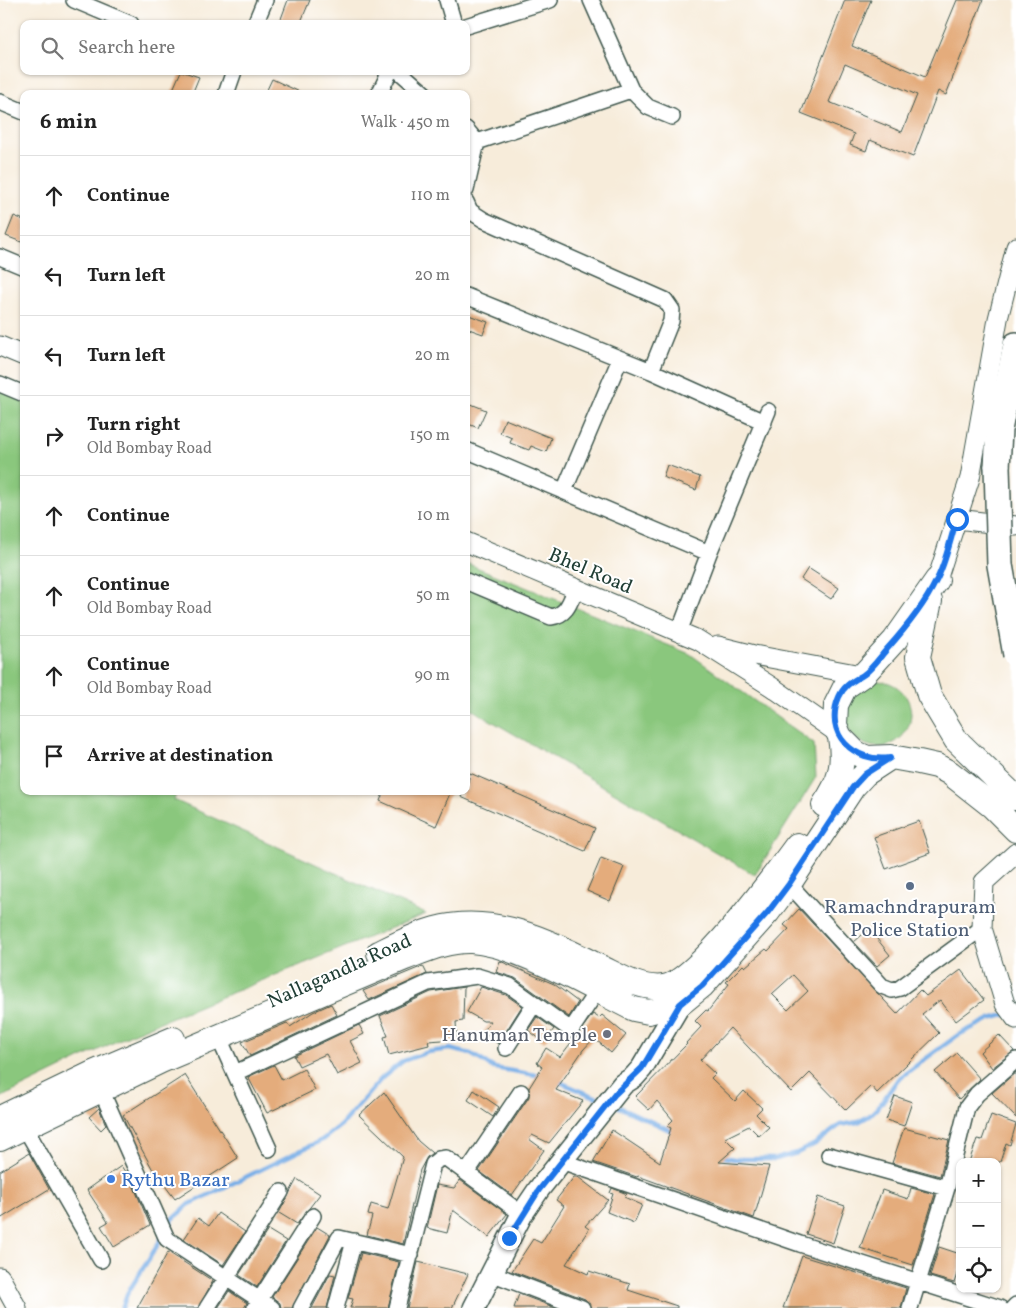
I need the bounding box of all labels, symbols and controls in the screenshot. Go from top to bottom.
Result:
search box [20,20,470,75]
icon: search [38,34,66,62]
text: Search here [78,35,175,61]
text: 6 min [40,108,97,137]
text: Walk · 450 m [361,112,450,134]
icon: ahead [40,182,68,210]
text: Continue [87,183,170,209]
text: 110 m [411,185,450,207]
icon: left [40,262,68,290]
text: Turn left [87,263,166,289]
text: 20 m [415,265,450,287]
icon: left [40,342,68,370]
text: Turn left [87,343,166,369]
text: 20 m [415,345,450,367]
text: Turn right [87,412,180,438]
icon: right [40,422,68,450]
text: 150 m [409,425,450,447]
text: Old Bombay Road [87,438,212,460]
icon: ahead [40,502,68,530]
text: Continue [87,503,170,529]
text: 10 m [417,505,450,527]
route start [946,508,969,531]
street label: Bhel Road [544,542,637,602]
text: Continue [87,572,170,598]
icon: ahead [40,582,68,610]
text: 50 m [416,585,450,607]
text: Old Bombay Road [87,598,212,620]
text: Continue [87,652,170,678]
icon: ahead [40,662,68,690]
text: 90 m [414,665,450,687]
text: Old Bombay Road [87,678,212,700]
icon: arrive [40,742,68,770]
text: Arrive at destination [87,743,273,769]
marker: Ramachndrapuram Police Station [904,880,916,892]
place label: Ramachndrapuram Police Station [824,894,996,945]
street label: Nallagandla Road [263,927,416,1016]
place label: Hanuman Temple [442,1022,597,1050]
marker: Hanuman Temple [601,1028,613,1040]
map controls [956,1158,1001,1293]
button: + [956,1158,1001,1203]
place label: Rythu Bazar [121,1167,230,1195]
marker: Rythu Bazar [105,1173,117,1185]
button: − [956,1203,1001,1248]
route end [498,1227,521,1250]
button: locate [956,1248,1001,1293]

